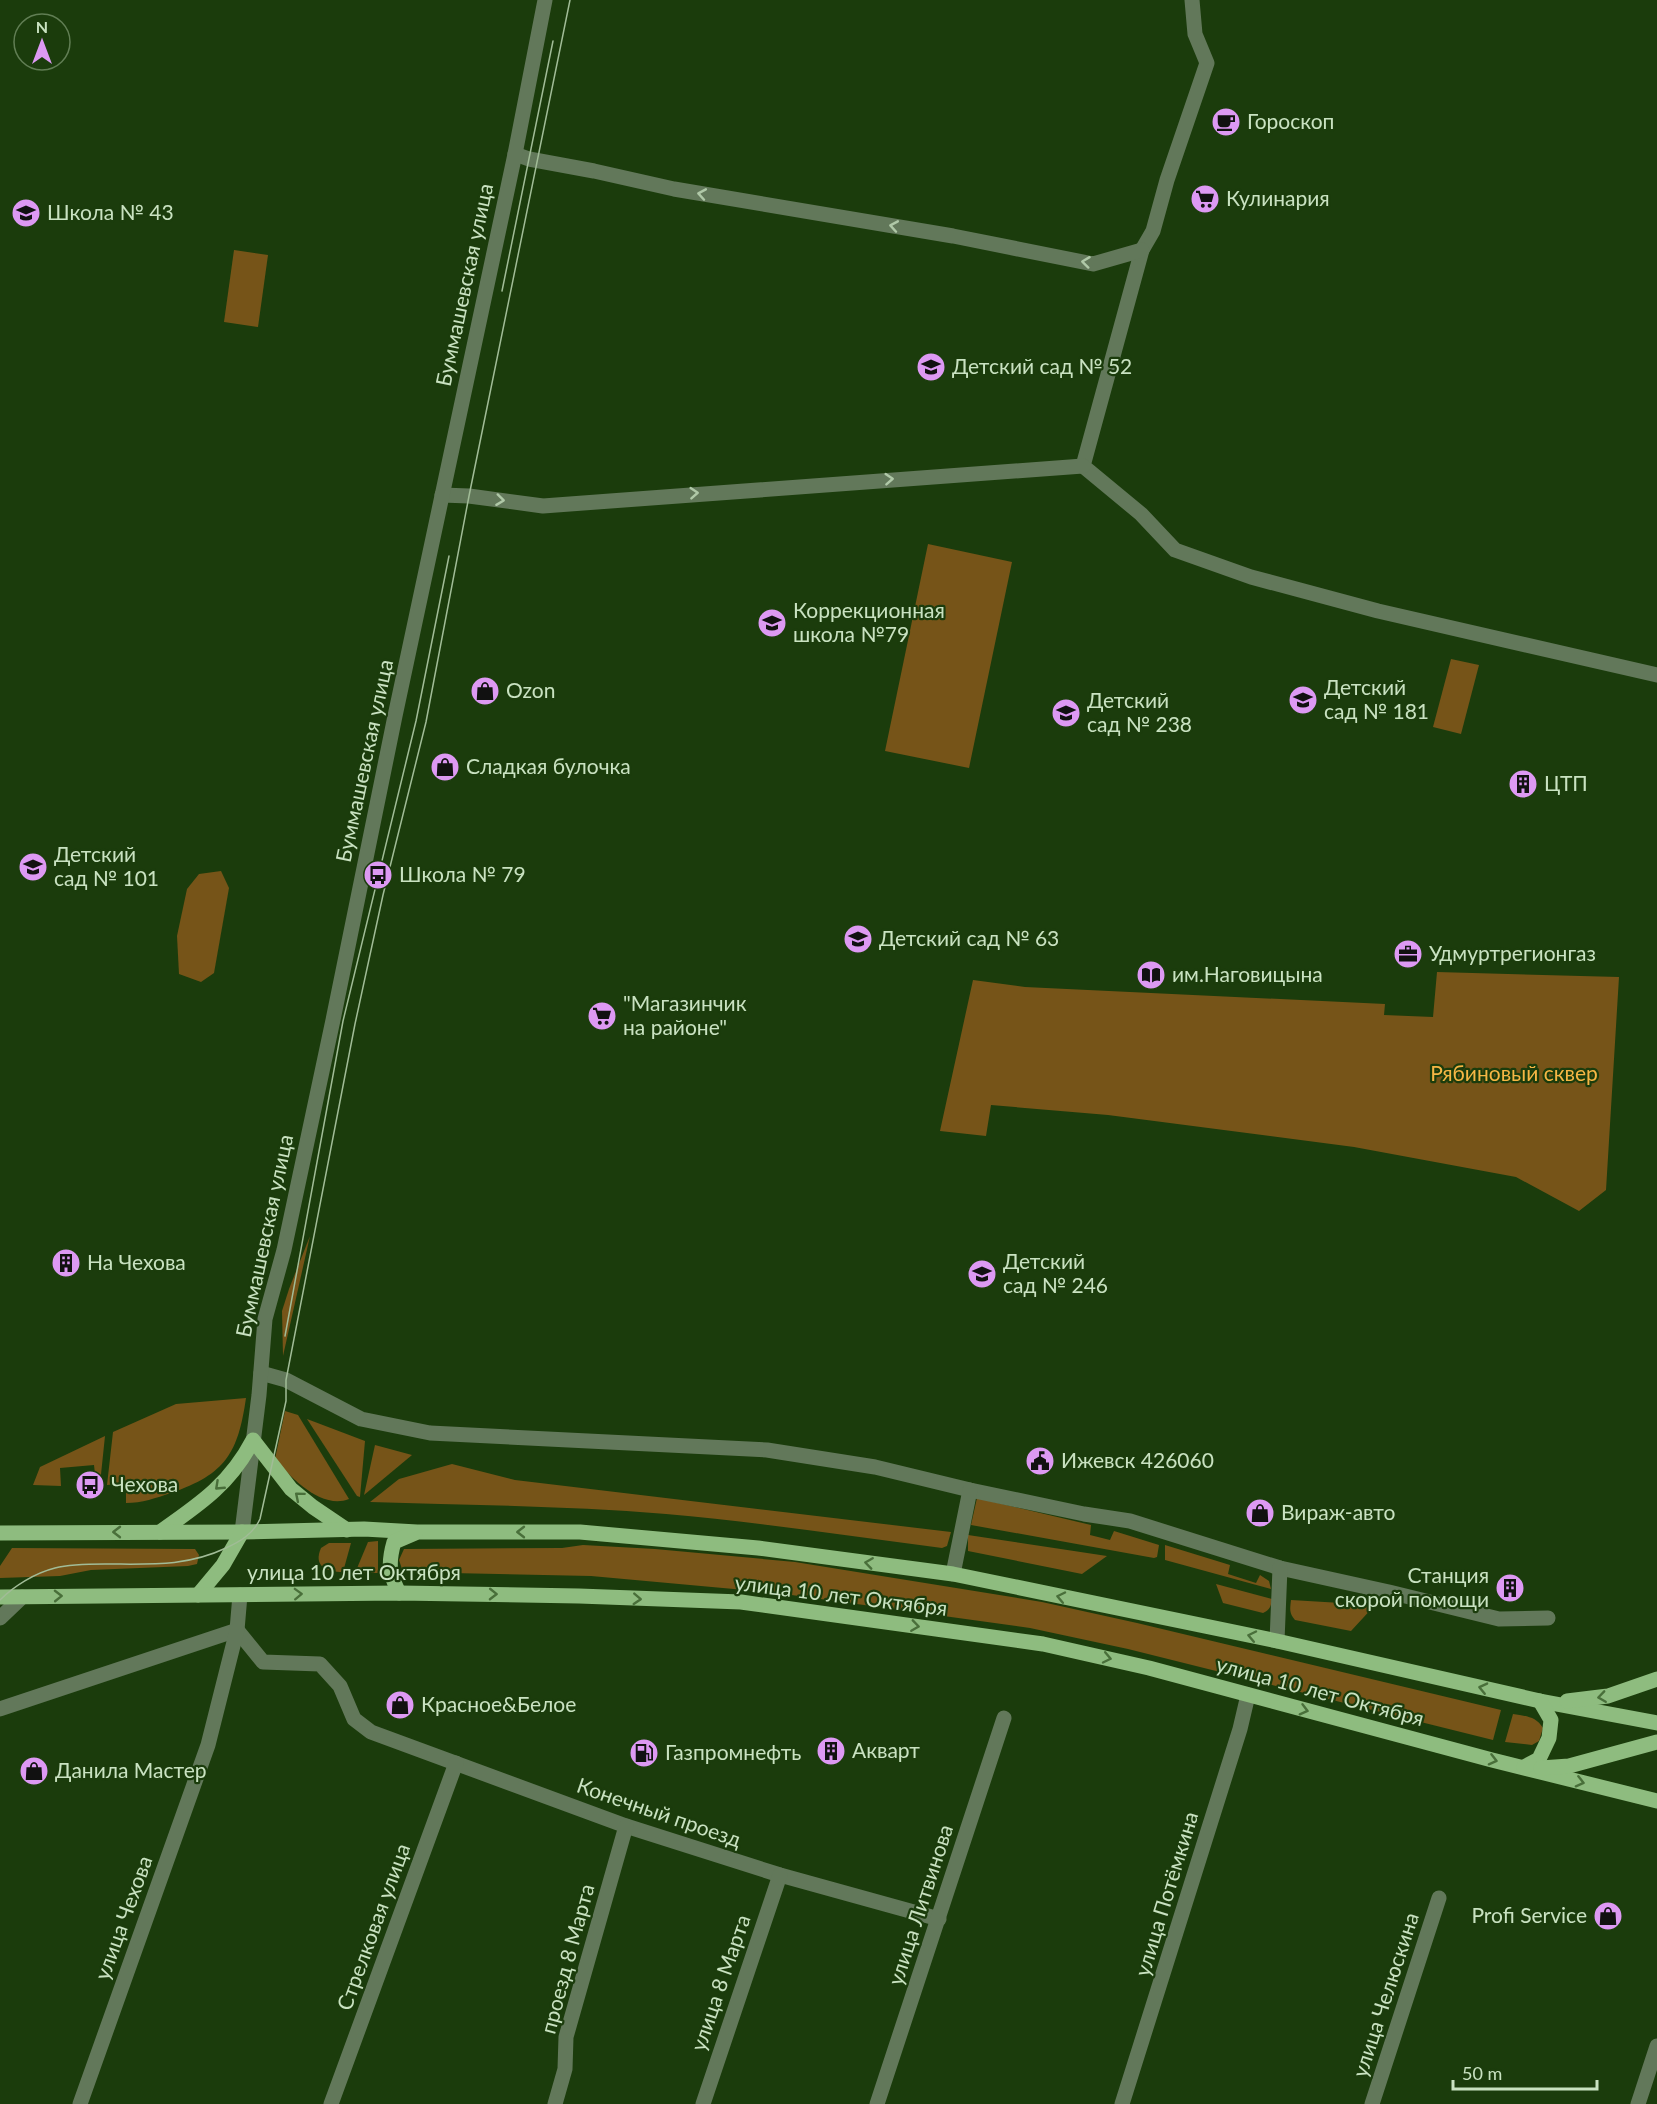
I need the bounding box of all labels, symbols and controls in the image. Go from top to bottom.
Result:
north arrow [12,12,72,72]
text: N [36,17,48,36]
cafe icon: Гороскоп [1210,106,1242,138]
place label: Гороскоп [1247,108,1334,133]
street label: Буммашевская улица [430,181,497,388]
supermarket icon: Кулинария [1189,183,1221,215]
place label: Кулинария [1226,185,1330,210]
one-way arrow [697,188,707,200]
school or university icon: Школа № 43 [10,197,42,229]
place label: Школа № 43 [47,199,174,224]
one-way arrow [890,220,900,233]
one-way arrow [1081,256,1091,269]
school or university icon: Детский сад № 52 [915,351,947,383]
place label: Детский сад № 52 [952,353,1132,378]
one-way arrow [885,473,894,486]
one-way arrow [690,487,699,500]
one-way arrow [496,493,505,506]
place label: Коррекционная школа №79 [793,597,945,646]
school or university icon: Коррекционная школа №79 [756,607,788,639]
street label: Буммашевская улица [330,657,397,864]
place label: Детский сад № 181 [1324,674,1429,723]
shop icon: Ozon [469,675,501,707]
place label: Ozon [506,677,556,702]
school or university icon: Детский сад № 181 [1287,684,1319,716]
place label: Детский сад № 238 [1087,687,1192,736]
school or university icon: Детский сад № 238 [1050,697,1082,729]
shop icon: Сладкая булочка [429,751,461,783]
place label: Сладкая булочка [466,753,631,778]
building icon: ЦТП [1507,768,1539,800]
place label: ЦТП [1544,770,1588,795]
place label: Детский сад № 101 [54,841,159,890]
school or university icon: Детский сад № 101 [17,851,49,883]
bus stop icon: Школа № 79 [362,859,394,891]
place label: Школа № 79 [399,861,526,886]
school or university icon: Детский сад № 63 [842,923,874,955]
place label: Детский сад № 63 [879,925,1059,950]
office icon: Удмуртрегионгаз [1392,938,1424,970]
place label: Удмуртрегионгаз [1429,940,1596,965]
library icon: им.Наговицына [1135,959,1167,991]
place label: им.Наговицына [1172,961,1323,986]
place label: "Магазинчик на районе" [623,990,747,1039]
supermarket icon: "Магазинчик на районе" [586,1000,618,1032]
park label: Рябиновый сквер [1430,1060,1598,1085]
street label: Буммашевская улица [230,1132,297,1339]
building icon: На Чехова [50,1247,82,1279]
place label: Детский сад № 246 [1003,1248,1108,1297]
place label: На Чехова [87,1249,186,1274]
school or university icon: Детский сад № 246 [966,1258,998,1290]
public building icon: Ижевск 426060 [1024,1445,1056,1477]
place label: Ижевск 426060 [1061,1447,1214,1472]
bus stop icon: Чехова [74,1469,106,1501]
place label: Чехова [111,1471,178,1496]
one-way arrow [215,1479,226,1490]
one-way arrow [295,1492,306,1503]
shop icon: Вираж-авто [1244,1497,1276,1529]
place label: Вираж-авто [1281,1499,1396,1524]
one-way arrow [112,1526,121,1538]
one-way arrow [517,1526,526,1538]
one-way arrow [865,1558,874,1570]
street label: улица 10 лет Октября [247,1559,461,1584]
place label: Станция скорой помощи [1335,1562,1489,1611]
street label: улица 10 лет Октября [733,1569,949,1620]
building icon: Станция скорой помощи [1494,1572,1526,1604]
one-way arrow [294,1588,303,1600]
one-way arrow [488,1588,497,1600]
one-way arrow [54,1590,63,1603]
one-way arrow [1056,1591,1066,1604]
one-way arrow [633,1592,642,1605]
one-way arrow [910,1619,919,1631]
one-way arrow [1247,1630,1257,1643]
one-way arrow [1102,1651,1112,1664]
street label: улица 10 лет Октября [1214,1651,1427,1730]
one-way arrow [1479,1682,1489,1695]
shop icon: Красное&Белое [384,1689,416,1721]
one-way arrow [1597,1690,1606,1702]
place label: Красное&Белое [421,1691,576,1716]
one-way arrow [1298,1703,1309,1715]
building icon: Акварт [815,1735,847,1767]
fuel station icon: Газпромнефть [628,1737,660,1769]
place label: Акварт [852,1737,920,1762]
place label: Газпромнефть [665,1739,801,1764]
one-way arrow [1487,1753,1497,1766]
shop icon: Данила Мастер [18,1755,50,1787]
place label: Данила Мастер [55,1757,207,1782]
street label: Конечный проезд [574,1772,745,1851]
one-way arrow [1574,1774,1584,1787]
street label: улица Потёмкина [1129,1808,1202,1979]
street label: улица Литвинова [882,1821,957,1988]
street label: Стрелковая улица [331,1840,414,2013]
street label: улица Чехова [89,1852,157,1983]
street label: проезд 8 Марта [535,1881,599,2036]
shop icon: Profi Service [1592,1900,1624,1932]
place label: Profi Service [1471,1902,1587,1927]
street label: улица Челюскина [1346,1909,1423,2080]
street label: улица 8 Марта [685,1911,755,2054]
scale bar [1453,2053,1597,2091]
text: 50 m [1462,2062,1502,2084]

